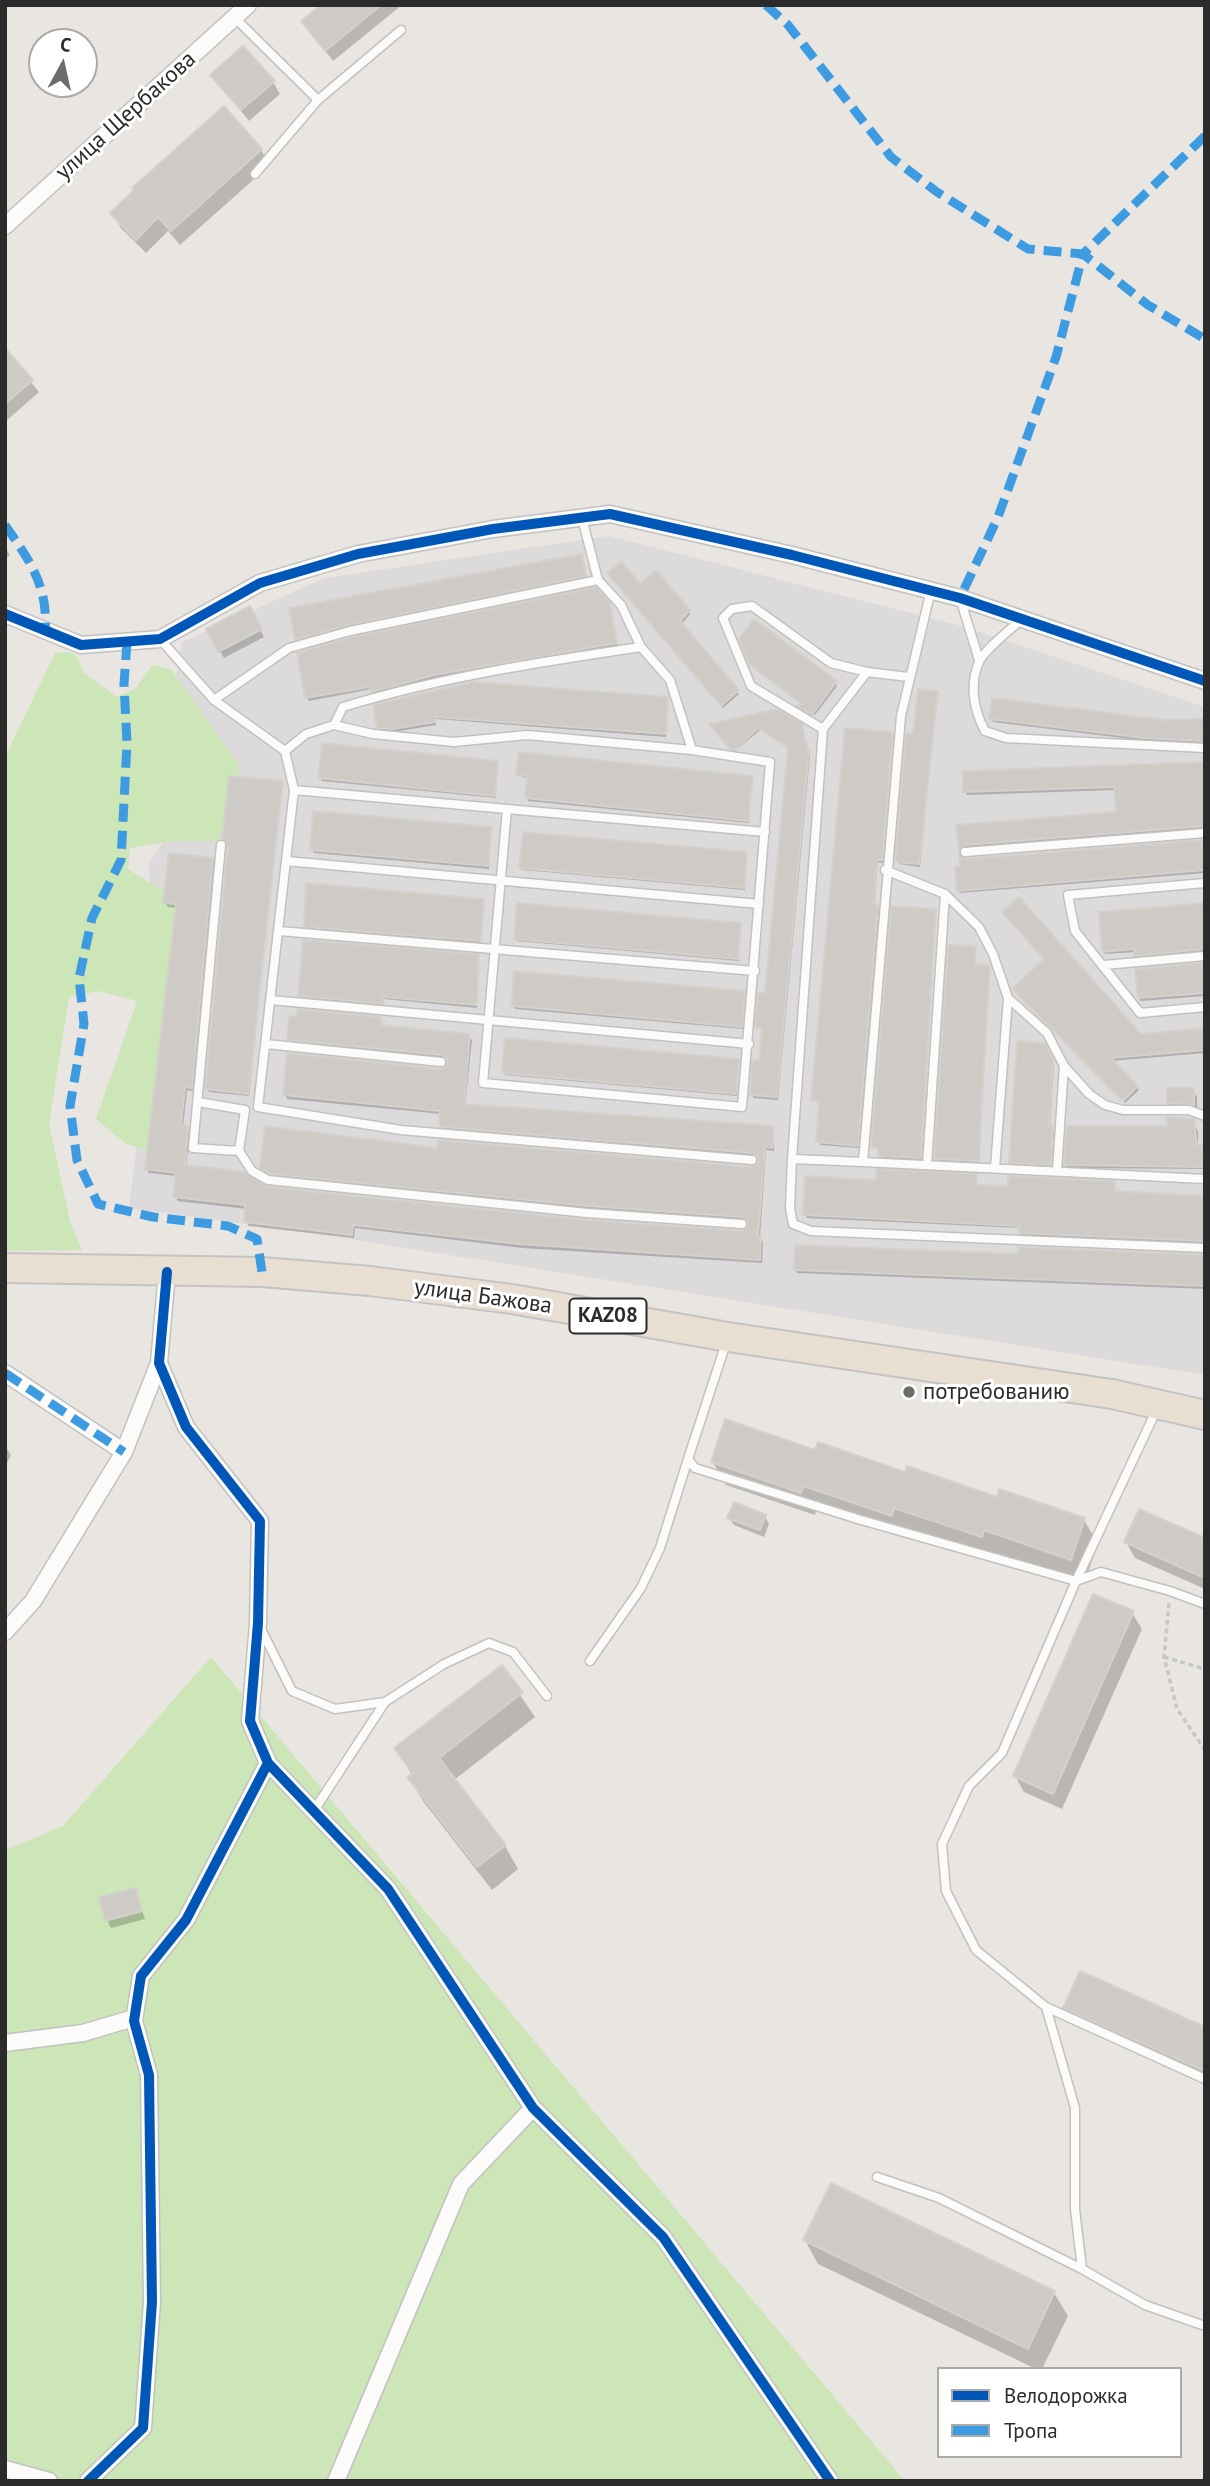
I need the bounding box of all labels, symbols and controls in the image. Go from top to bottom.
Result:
north arrow [28,28,98,98]
text: С [59,32,73,57]
street label: улица Щербакова [50,46,202,186]
street label: улица Бажова [412,1274,554,1320]
road number: KAZ08 [570,1298,646,1334]
place label: потребованию [923,1378,1070,1406]
marker: потребованию [901,1384,917,1400]
legend [937,2367,1182,2458]
text: Велодорожка [1004,2382,1128,2409]
text: Тропа [1004,2417,1058,2444]

